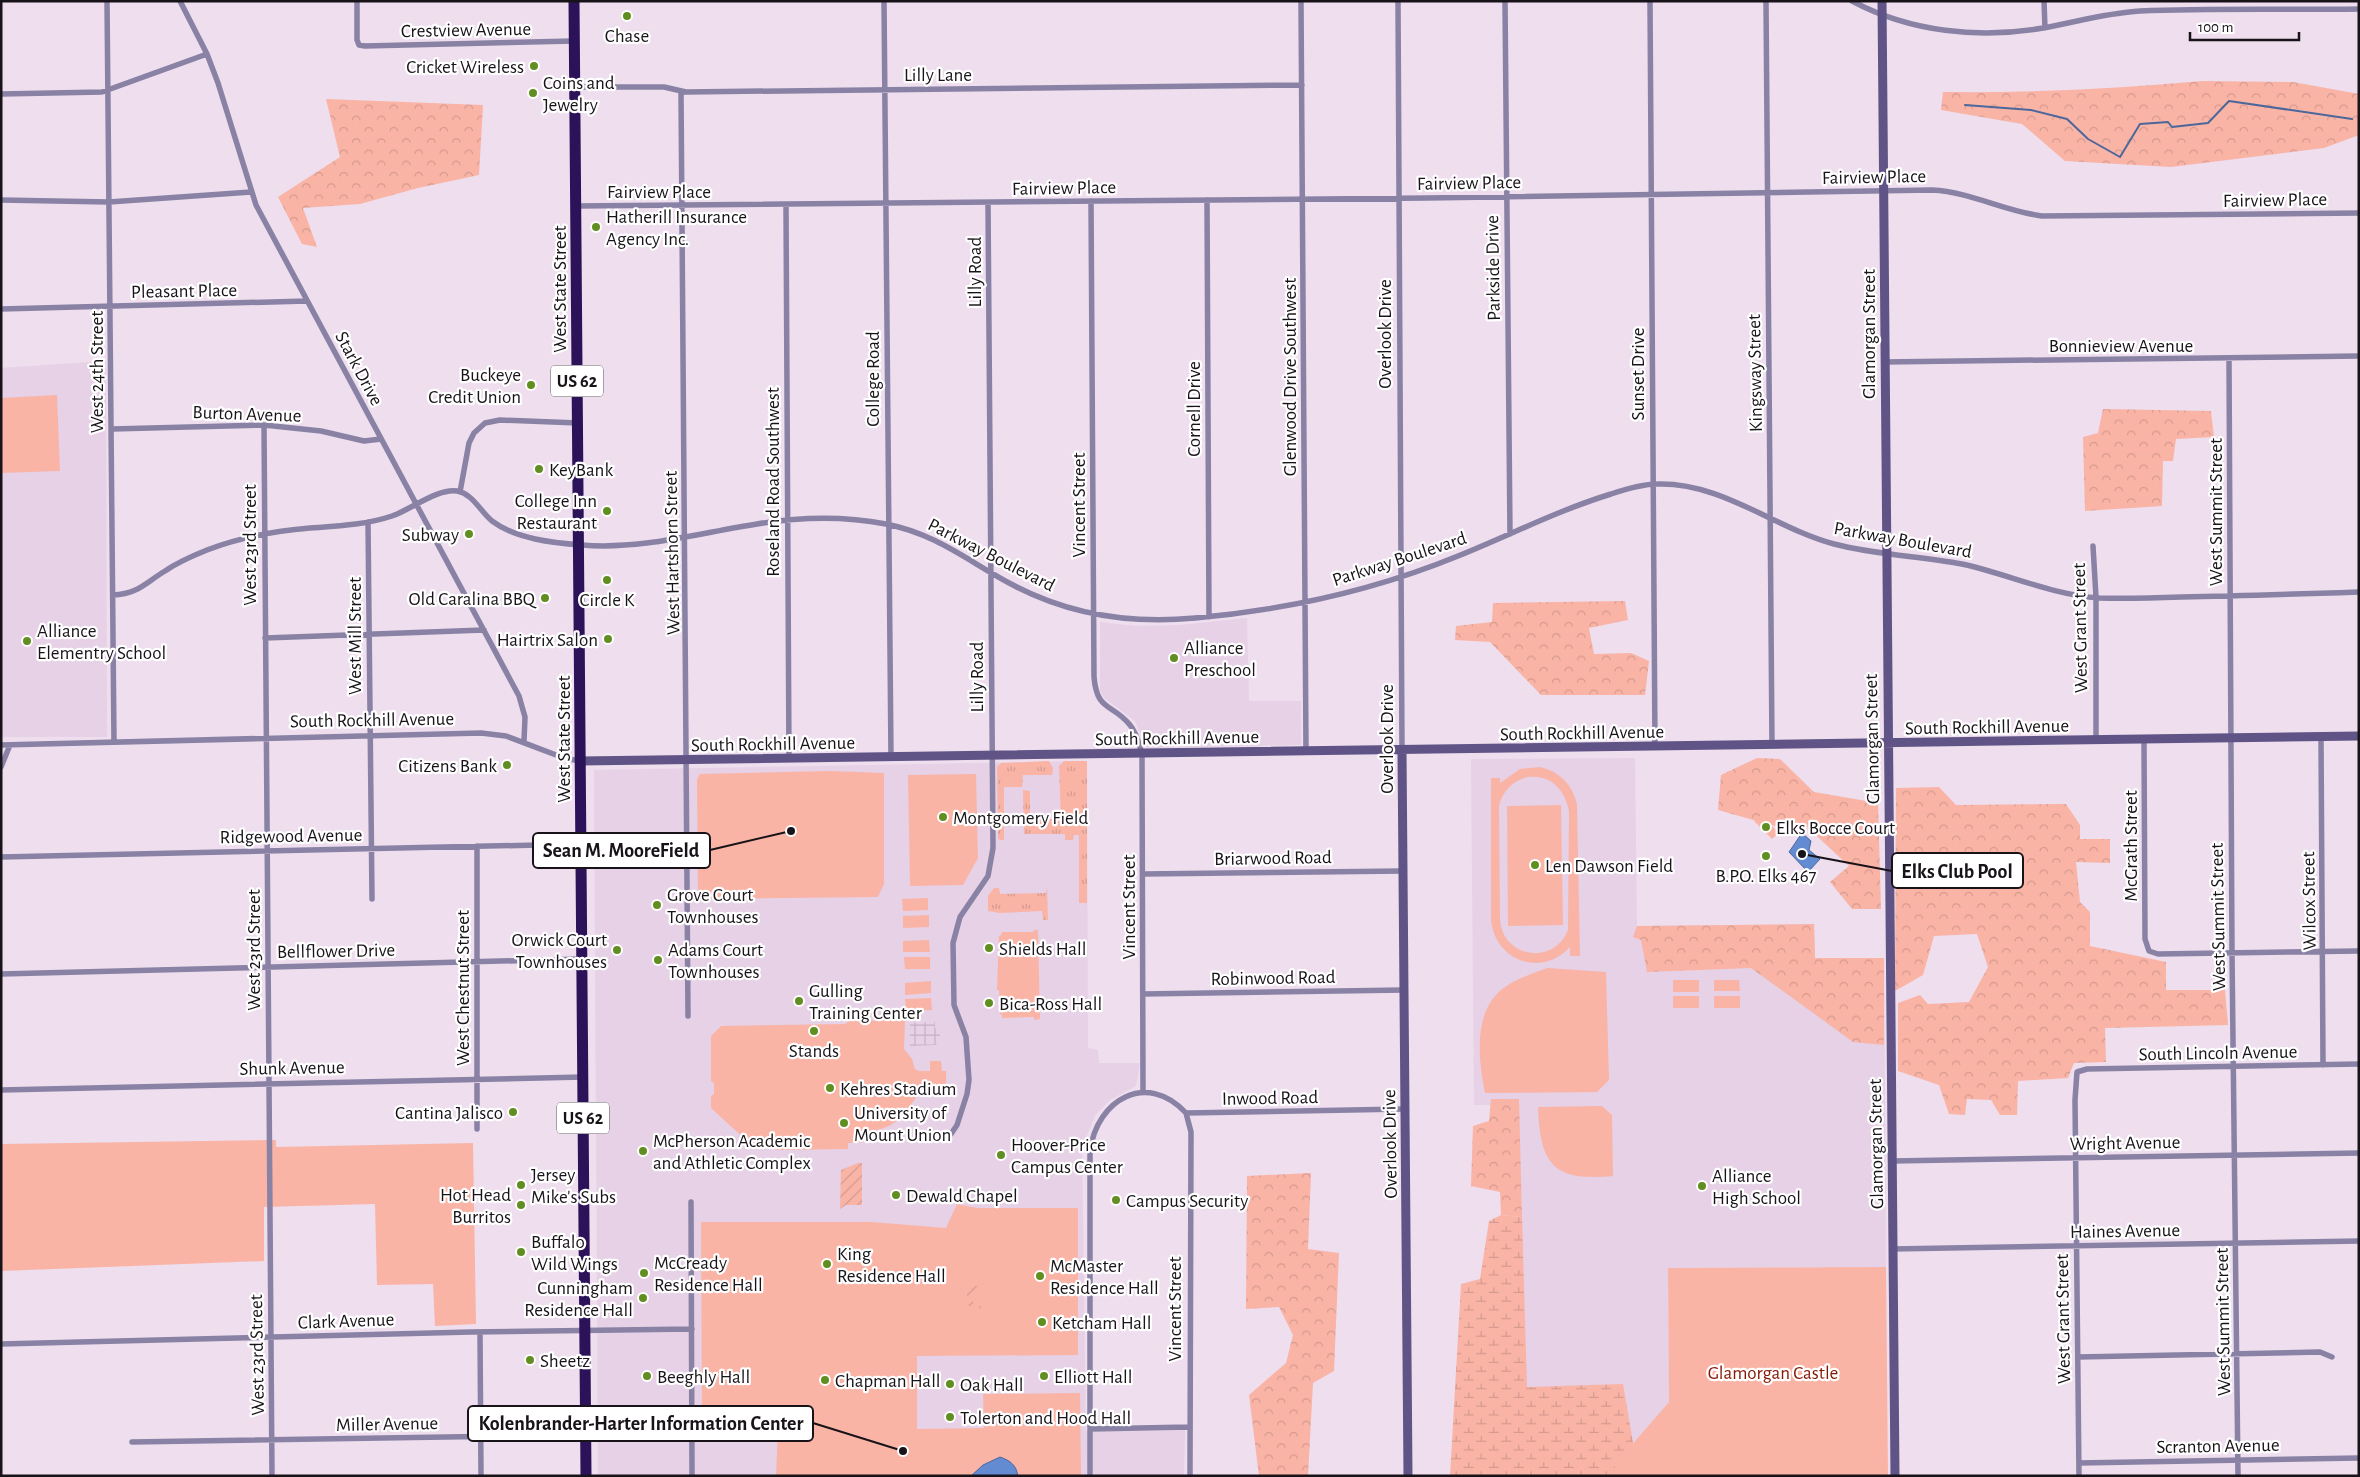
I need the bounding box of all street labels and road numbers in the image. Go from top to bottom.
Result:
street label: Crestview Avenue [401,20,531,41]
street label: Lilly Lane [904,66,972,85]
street label: Fairview Place [1822,167,1926,188]
street label: Fairview Place [1417,173,1521,194]
street label: Fairview Place [1012,178,1116,199]
street label: Fairview Place [607,183,711,202]
street label: Fairview Place [2223,190,2327,211]
street label: Parkside Drive [1483,215,1504,321]
street label: West State Street [551,225,570,353]
street label: Lilly Road [966,236,985,307]
street label: Glamorgan Street [1860,269,1879,399]
street label: Glenwood Drive Southwest [1281,278,1300,476]
street label: Overlook Drive [1376,279,1395,389]
street label: Pleasant Place [131,281,237,302]
street label: West 24th Street [88,311,107,433]
street label: Kingsway Street [1745,314,1766,432]
street label: Stark Drive [331,328,386,409]
street label: Sunset Drive [1629,328,1648,420]
street label: College Road [864,331,883,427]
street label: Bonnieview Avenue [2049,337,2193,356]
street label: Cornell Drive [1185,361,1204,457]
road number: US 62 [551,366,603,396]
street label: Roseland Road Southwest [764,387,783,577]
street label: Burton Avenue [192,403,302,426]
street label: West Summit Street [2207,438,2226,586]
street label: Vincent Street [1070,453,1089,557]
street label: West Hartshorn Street [662,471,683,635]
street label: West 23rd Street [241,484,260,606]
street label: Parkway Boulevard [925,515,1058,596]
street label: Parkway Boulevard [1832,519,1973,562]
street label: Parkway Boulevard [1330,529,1469,590]
street label: West Grant Street [2070,563,2091,693]
street label: West Mill Street [346,577,365,695]
street label: Lilly Road [968,641,987,712]
street label: Glamorgan Street [1862,674,1883,804]
street label: West State Street [555,675,574,803]
street label: Overlook Drive [1378,684,1397,794]
street label: South Rockhill Avenue [290,710,454,731]
street label: South Rockhill Avenue [1905,717,2069,738]
street label: South Rockhill Avenue [1500,723,1664,744]
street label: South Rockhill Avenue [1095,728,1259,749]
street label: South Rockhill Avenue [691,734,855,755]
street label: McGrath Street [2122,790,2141,902]
street label: Ridgewood Avenue [220,826,362,847]
street label: West Summit Street [2208,843,2229,991]
street label: Briarwood Road [1214,848,1332,869]
street label: Wilcox Street [2299,851,2320,950]
street label: Vincent Street [1120,855,1139,959]
street label: West 23rd Street [245,889,264,1011]
street label: West Chestnut Street [454,910,473,1066]
street label: Bellflower Drive [277,941,395,962]
street label: Robinwood Road [1210,968,1336,989]
street label: South Lincoln Avenue [2139,1043,2298,1064]
street label: Shunk Avenue [239,1058,345,1079]
street label: Glamorgan Street [1866,1079,1887,1209]
street label: Inwood Road [1222,1088,1318,1109]
street label: Overlook Drive [1380,1089,1401,1199]
road number: US 62 [557,1102,609,1134]
street label: Wright Avenue [2070,1133,2180,1154]
street label: Haines Avenue [2070,1221,2180,1242]
street label: West Summit Street [2213,1248,2234,1396]
street label: West Grant Street [2053,1254,2074,1384]
street label: Vincent Street [1166,1257,1185,1361]
street label: West 23rd Street [247,1294,268,1416]
street label: Clark Avenue [297,1310,395,1333]
street label: Miller Avenue [336,1414,438,1435]
street label: Scranton Avenue [2156,1436,2280,1457]

